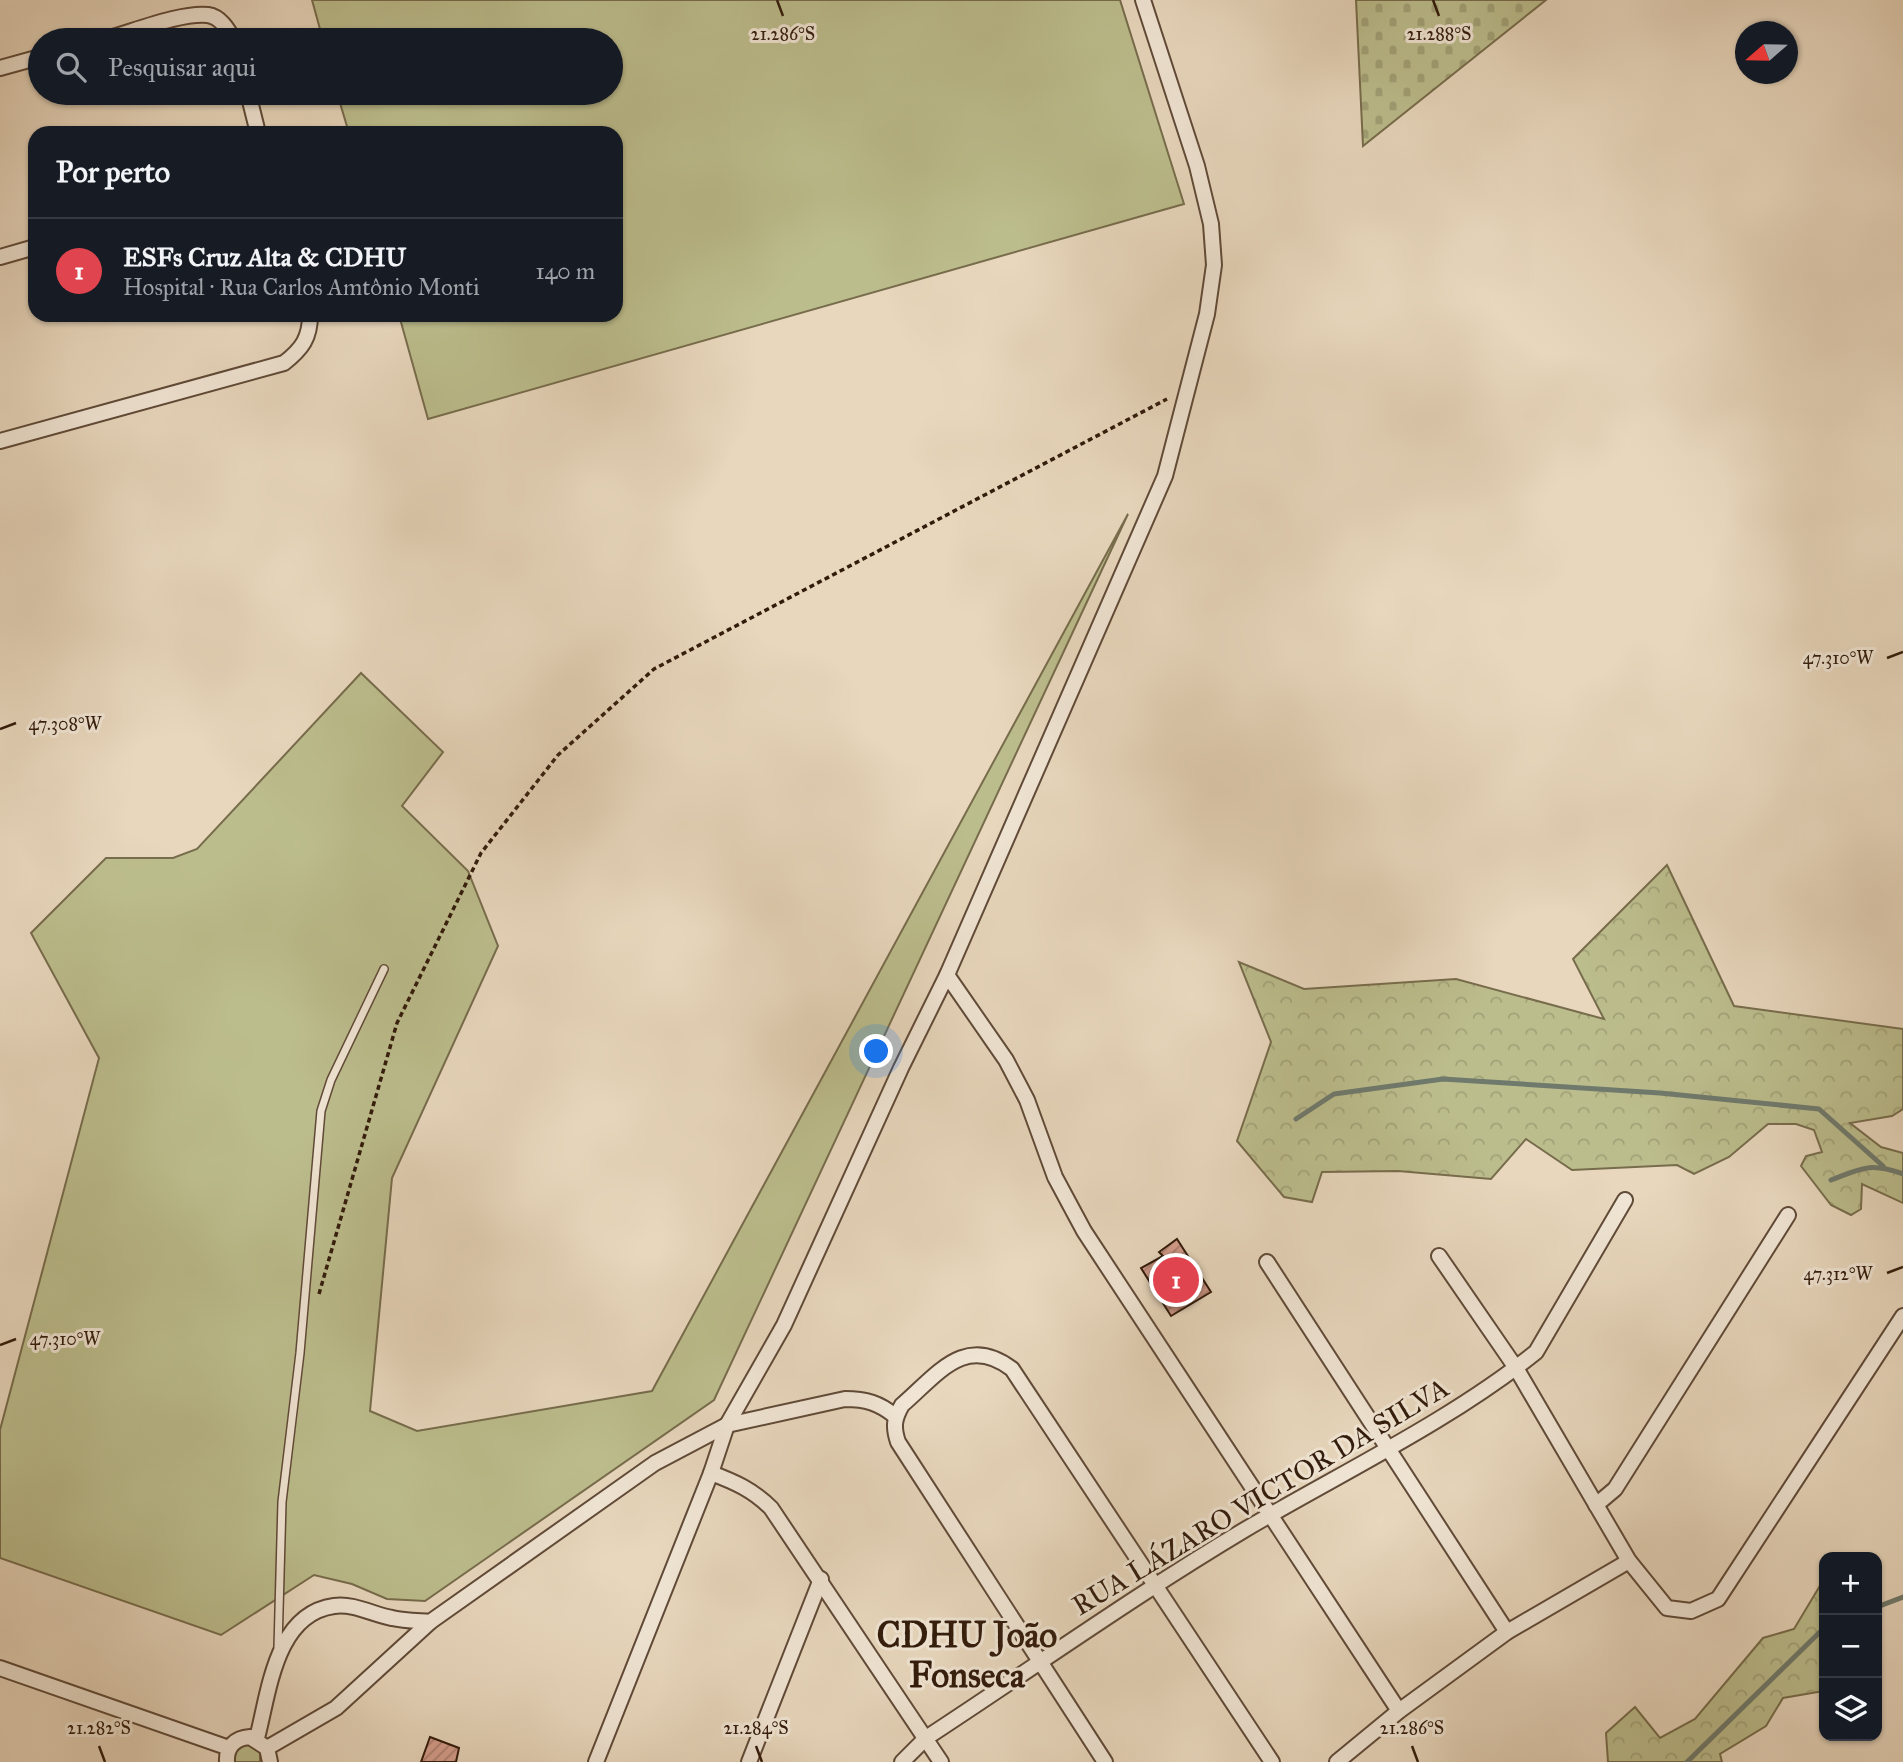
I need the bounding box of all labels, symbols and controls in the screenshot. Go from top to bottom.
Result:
north arrow [1735,21,1798,84]
text: 21.286°S [751,23,815,45]
text: 21.288°S [1407,23,1471,45]
search box [28,28,623,105]
icon: search [52,48,90,86]
text: Pesquisar aqui [108,51,256,83]
text: Por perto [56,154,170,190]
text: ESFs Cruz Alta & CDHU [123,241,406,273]
text: 1 [74,257,84,285]
text: 140 m [535,257,595,285]
text: Hospital · Rua Carlos Amtônio Monti [123,273,479,301]
text: 47.310°W [1803,647,1874,669]
text: 47.308°W [28,713,103,735]
your location [859,1034,893,1068]
pin: 1 [1153,1254,1199,1306]
text: 47.312°W [1803,1263,1873,1285]
text: 47.310°W [30,1328,101,1350]
street label: RUA LÁZARO VICTOR DA SILVA [1066,1370,1455,1623]
map controls [1819,1552,1882,1741]
button: + [1819,1552,1882,1615]
district label: CDHU João Fonseca [877,1614,1057,1697]
button: − [1819,1615,1882,1678]
button: layers [1819,1678,1882,1741]
text: 21.282°S [67,1717,131,1739]
text: 21.284°S [723,1717,789,1739]
text: 21.286°S [1380,1717,1444,1739]

